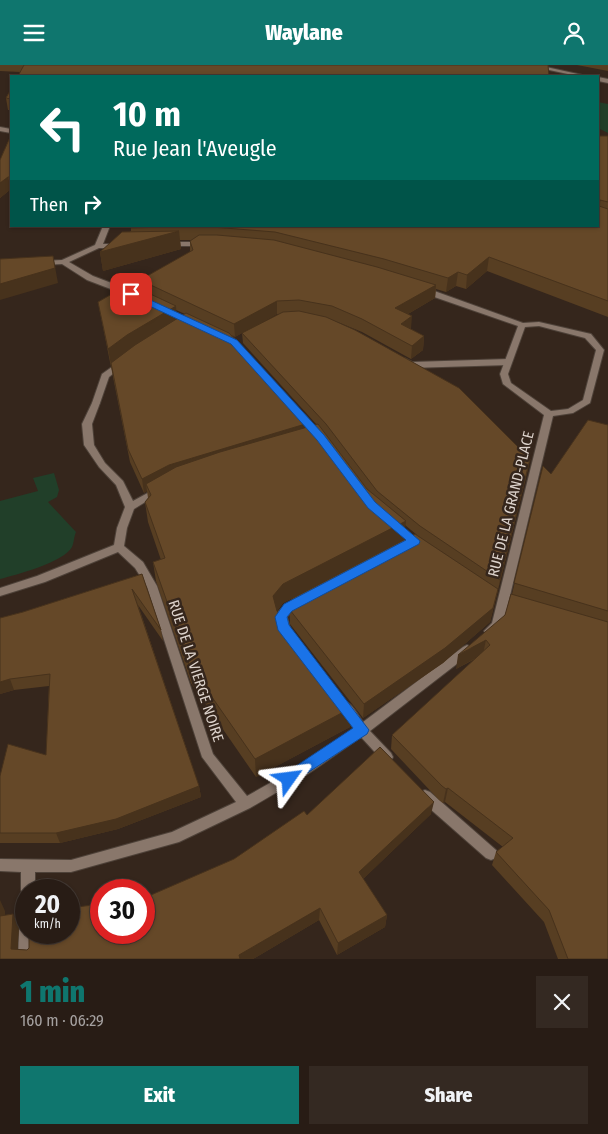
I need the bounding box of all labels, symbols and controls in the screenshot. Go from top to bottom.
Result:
icon: menu [20,19,48,47]
text: Waylane [265,19,343,46]
icon: person [560,19,588,47]
text: 10 m [113,93,181,135]
icon: left [30,95,95,160]
text: Rue Jean l'Aveugle [113,135,277,162]
icon: right [78,190,106,218]
text: Then [30,193,68,216]
pin [110,273,152,315]
icon: arrive [117,280,145,308]
street label: RUE DE LA GRAND-PLACE [484,429,538,579]
street label: RUE DE LA VIERGE NOIRE [165,598,227,744]
position arrow [262,752,314,804]
speed limit sign: 30 [90,879,155,944]
text: 20 [35,890,60,920]
text: km/h [34,917,61,931]
text: 1 min [20,974,85,1010]
button: close [536,976,588,1028]
text: 160 m · 06:29 [20,1011,104,1030]
button: Exit [20,1066,299,1124]
button: Share [309,1066,588,1124]

